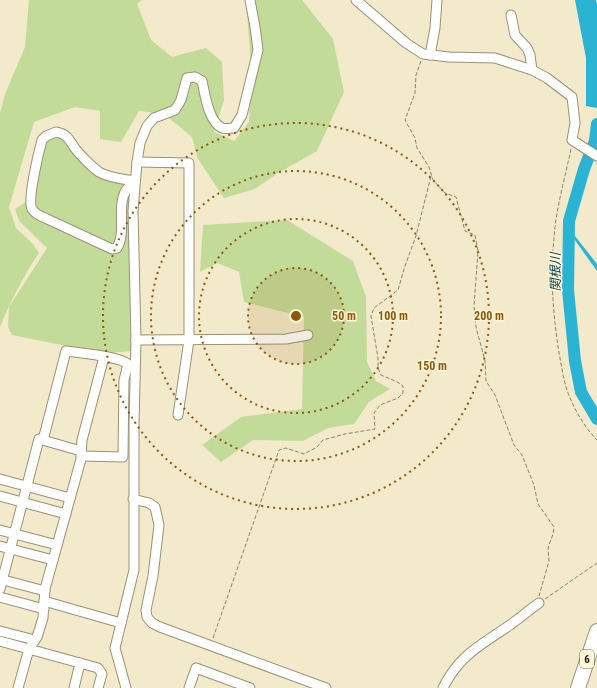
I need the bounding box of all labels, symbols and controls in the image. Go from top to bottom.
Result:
water label: 関根川 [548,250,563,292]
centre of rings [289,309,303,323]
text: 50 m [332,309,356,323]
text: 100 m [378,309,408,323]
text: 200 m [474,309,504,323]
text: 150 m [417,359,447,373]
road number: 6 [580,650,594,668]

